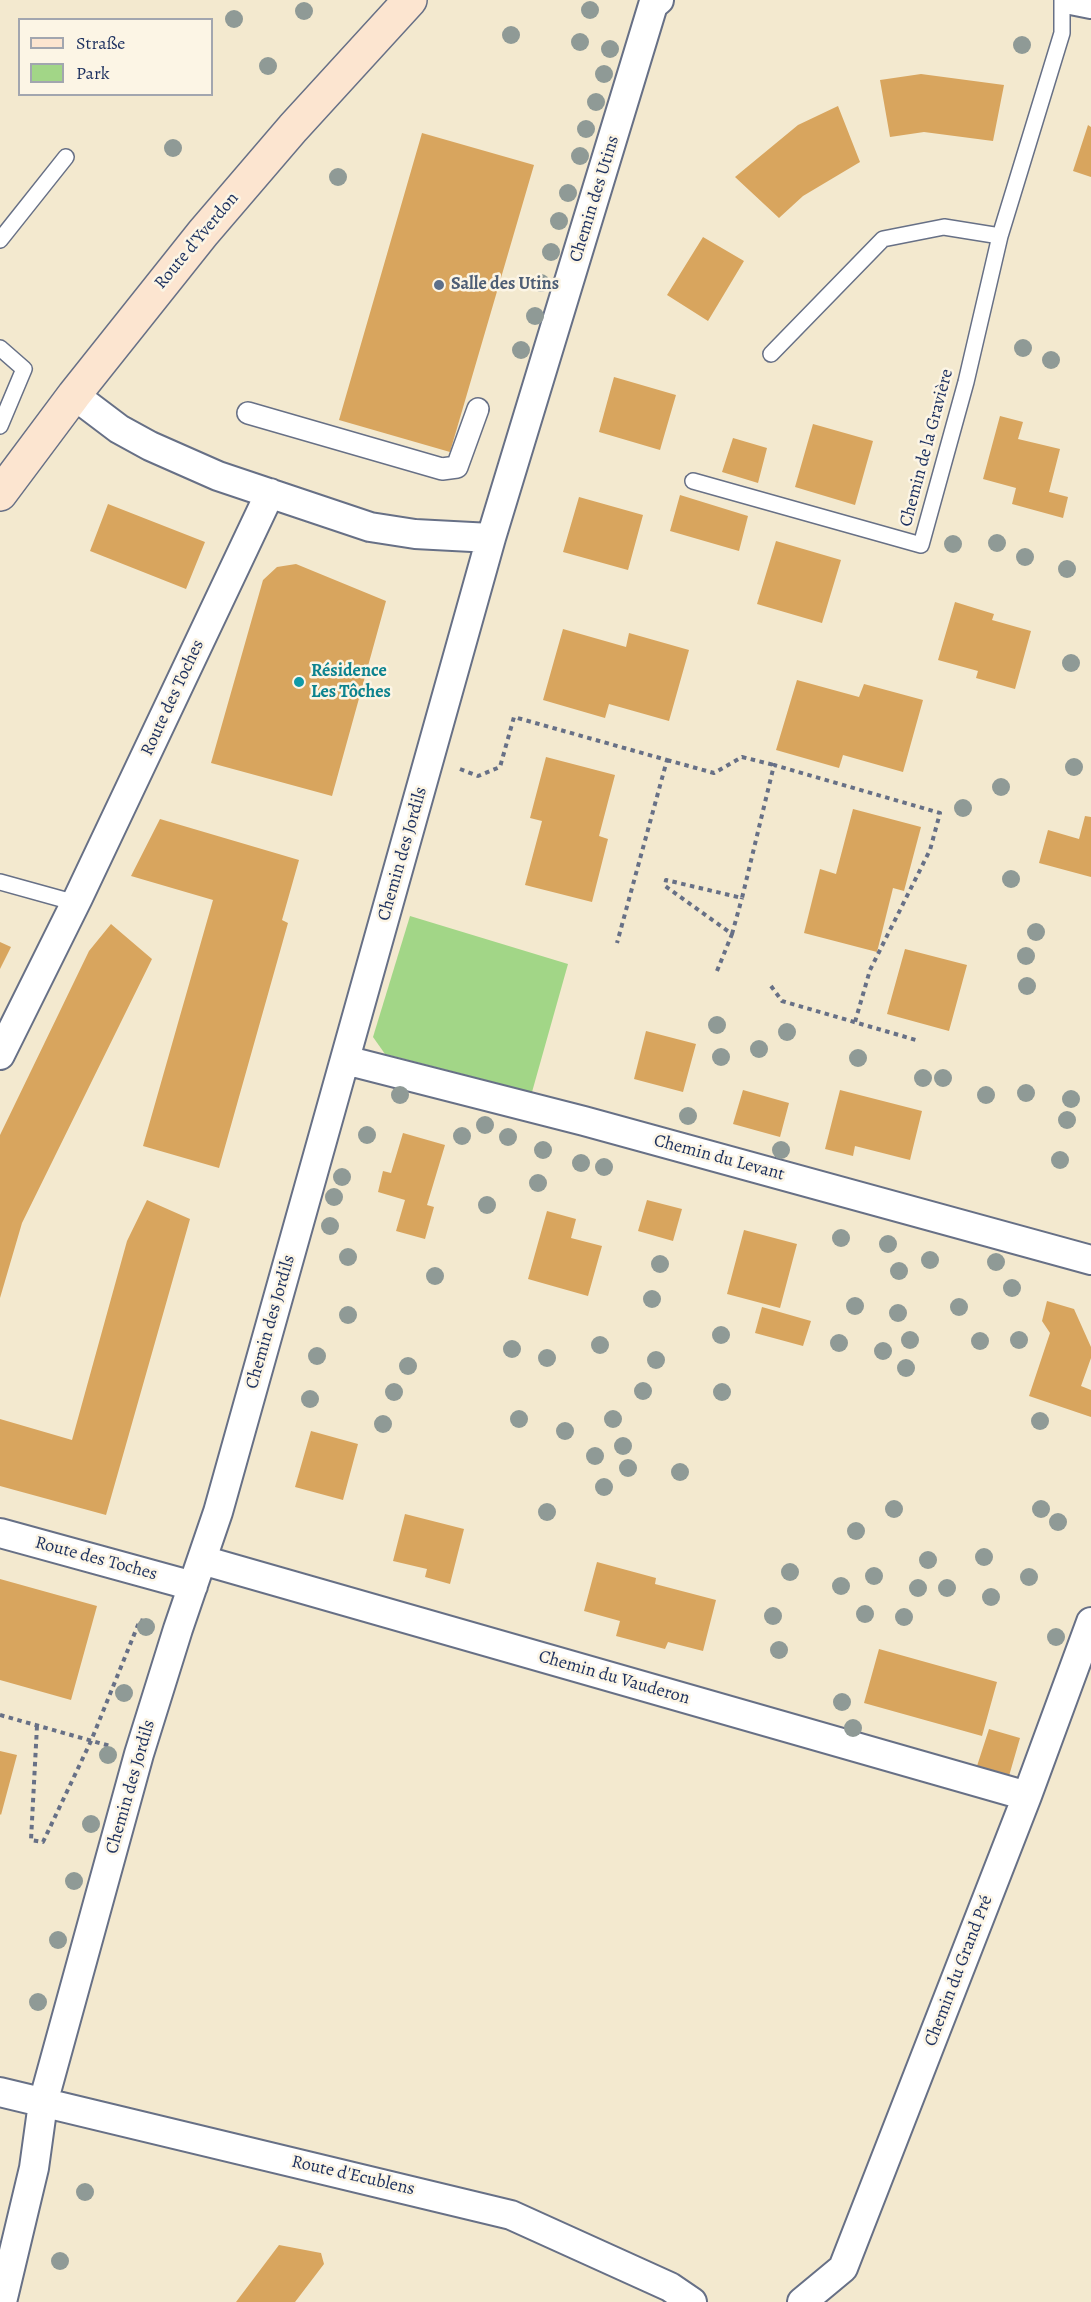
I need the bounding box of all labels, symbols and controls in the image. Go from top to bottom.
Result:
legend [18,18,213,96]
text: Straße [76,31,125,55]
text: Park [76,61,110,85]
street label: Chemin des Utins [565,133,625,265]
street label: Route d'Yverdon [150,188,244,294]
place label: Salle des Utins [451,274,559,296]
marker: Salle des Utins [432,278,446,292]
street label: Chemin de la Gravière [896,367,958,529]
street label: Route des Toches [137,637,209,759]
place label: Résidence Les Tôches [311,661,391,704]
marker: Résidence Les Tôches [292,675,306,689]
street label: Chemin des Jordils [374,785,432,923]
street label: Chemin du Levant [651,1130,787,1186]
street label: Chemin des Jordils [242,1253,300,1391]
street label: Route des Toches [33,1532,159,1586]
street label: Chemin du Vauderon [536,1646,692,1710]
street label: Chemin des Jordils [102,1718,160,1856]
street label: Chemin du Grand Pré [920,1893,998,2049]
street label: Route d'Ecublens [289,2151,417,2201]

